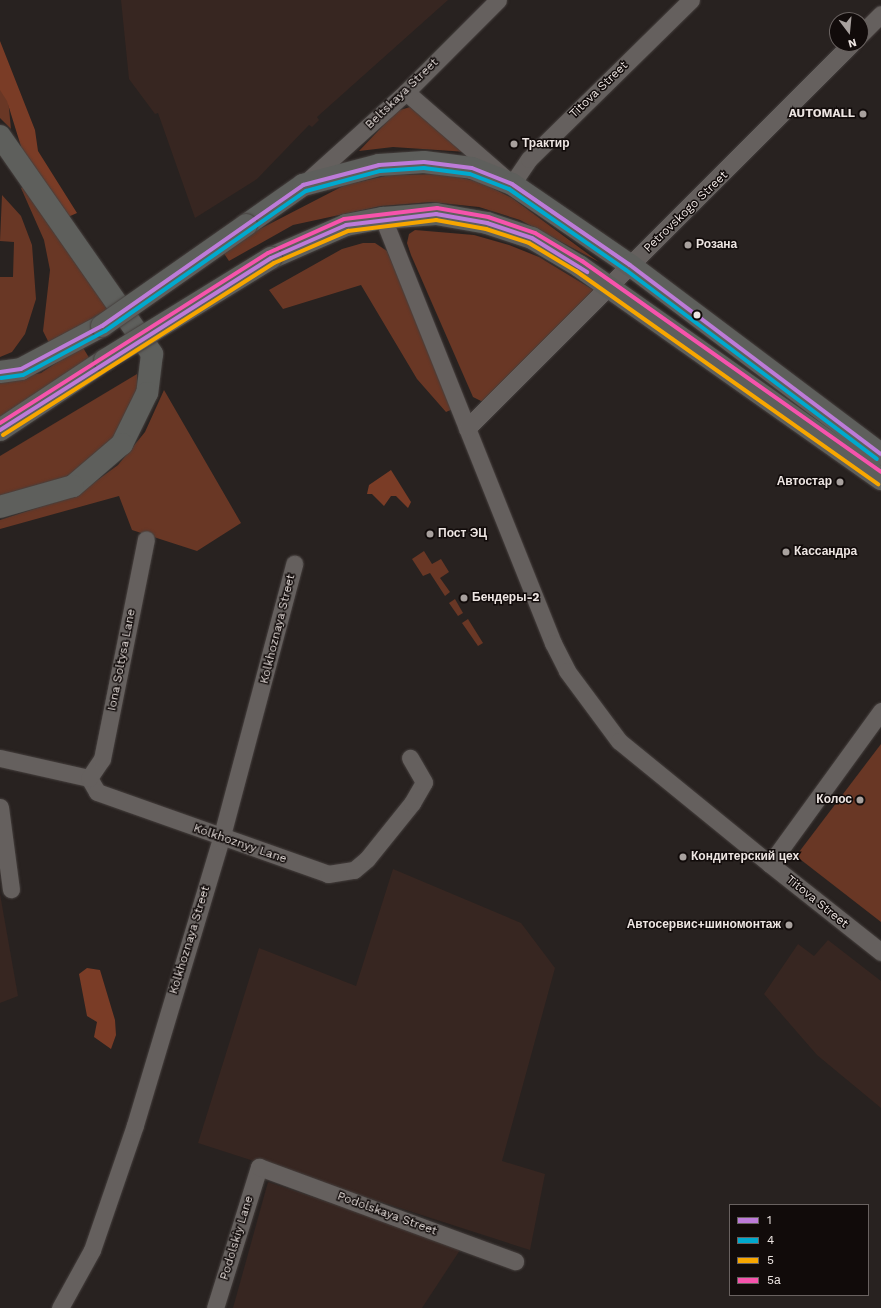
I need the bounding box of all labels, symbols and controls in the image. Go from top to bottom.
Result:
north arrow [829,12,869,52]
text: N [846,36,858,50]
street label: Beltskaya Street [363,56,441,132]
street label: Titova Street [567,59,631,121]
place label: AUTOMALL [789,107,855,121]
marker: AUTOMALL [858,109,868,119]
place label: Трактир [522,137,569,151]
marker: Трактир [509,139,519,149]
street label: Petrovskogo Street [641,168,731,256]
place label: Розана [696,238,737,252]
marker: Розана [683,240,693,250]
unlabelled marker [692,310,702,320]
place label: Автостар [777,475,832,489]
marker: Автостар [835,477,845,487]
place label: Пост ЭЦ [438,527,487,541]
marker: Пост ЭЦ [425,529,435,539]
place label: Кассандра [794,545,857,559]
marker: Кассандра [781,547,791,557]
street label: Kolkhoznaya Street [257,572,299,686]
place label: Бендеры-2 [472,591,539,605]
marker: Бендеры-2 [459,593,469,603]
street label: Iona Soltysa Lane [105,608,139,712]
place label: Колос [816,793,852,807]
marker: Колос [855,795,865,805]
street label: Kolkhoznyy Lane [191,821,289,867]
place label: Кондитерский цех [691,850,799,864]
marker: Кондитерский цех [678,852,688,862]
street label: Titova Street [783,873,851,931]
street label: Kolkhoznaya Street [167,884,213,996]
place label: Автосервис+шиномонтаж [627,918,781,932]
marker: Автосервис+шиномонтаж [784,920,794,930]
street label: Podolskaya Street [335,1189,439,1239]
street label: Podolskiy Lane [217,1194,257,1282]
legend [729,1204,869,1296]
text: 1 [767,1213,772,1227]
text: 4 [767,1233,774,1247]
text: 5 [767,1253,774,1267]
text: 5а [767,1273,781,1287]

